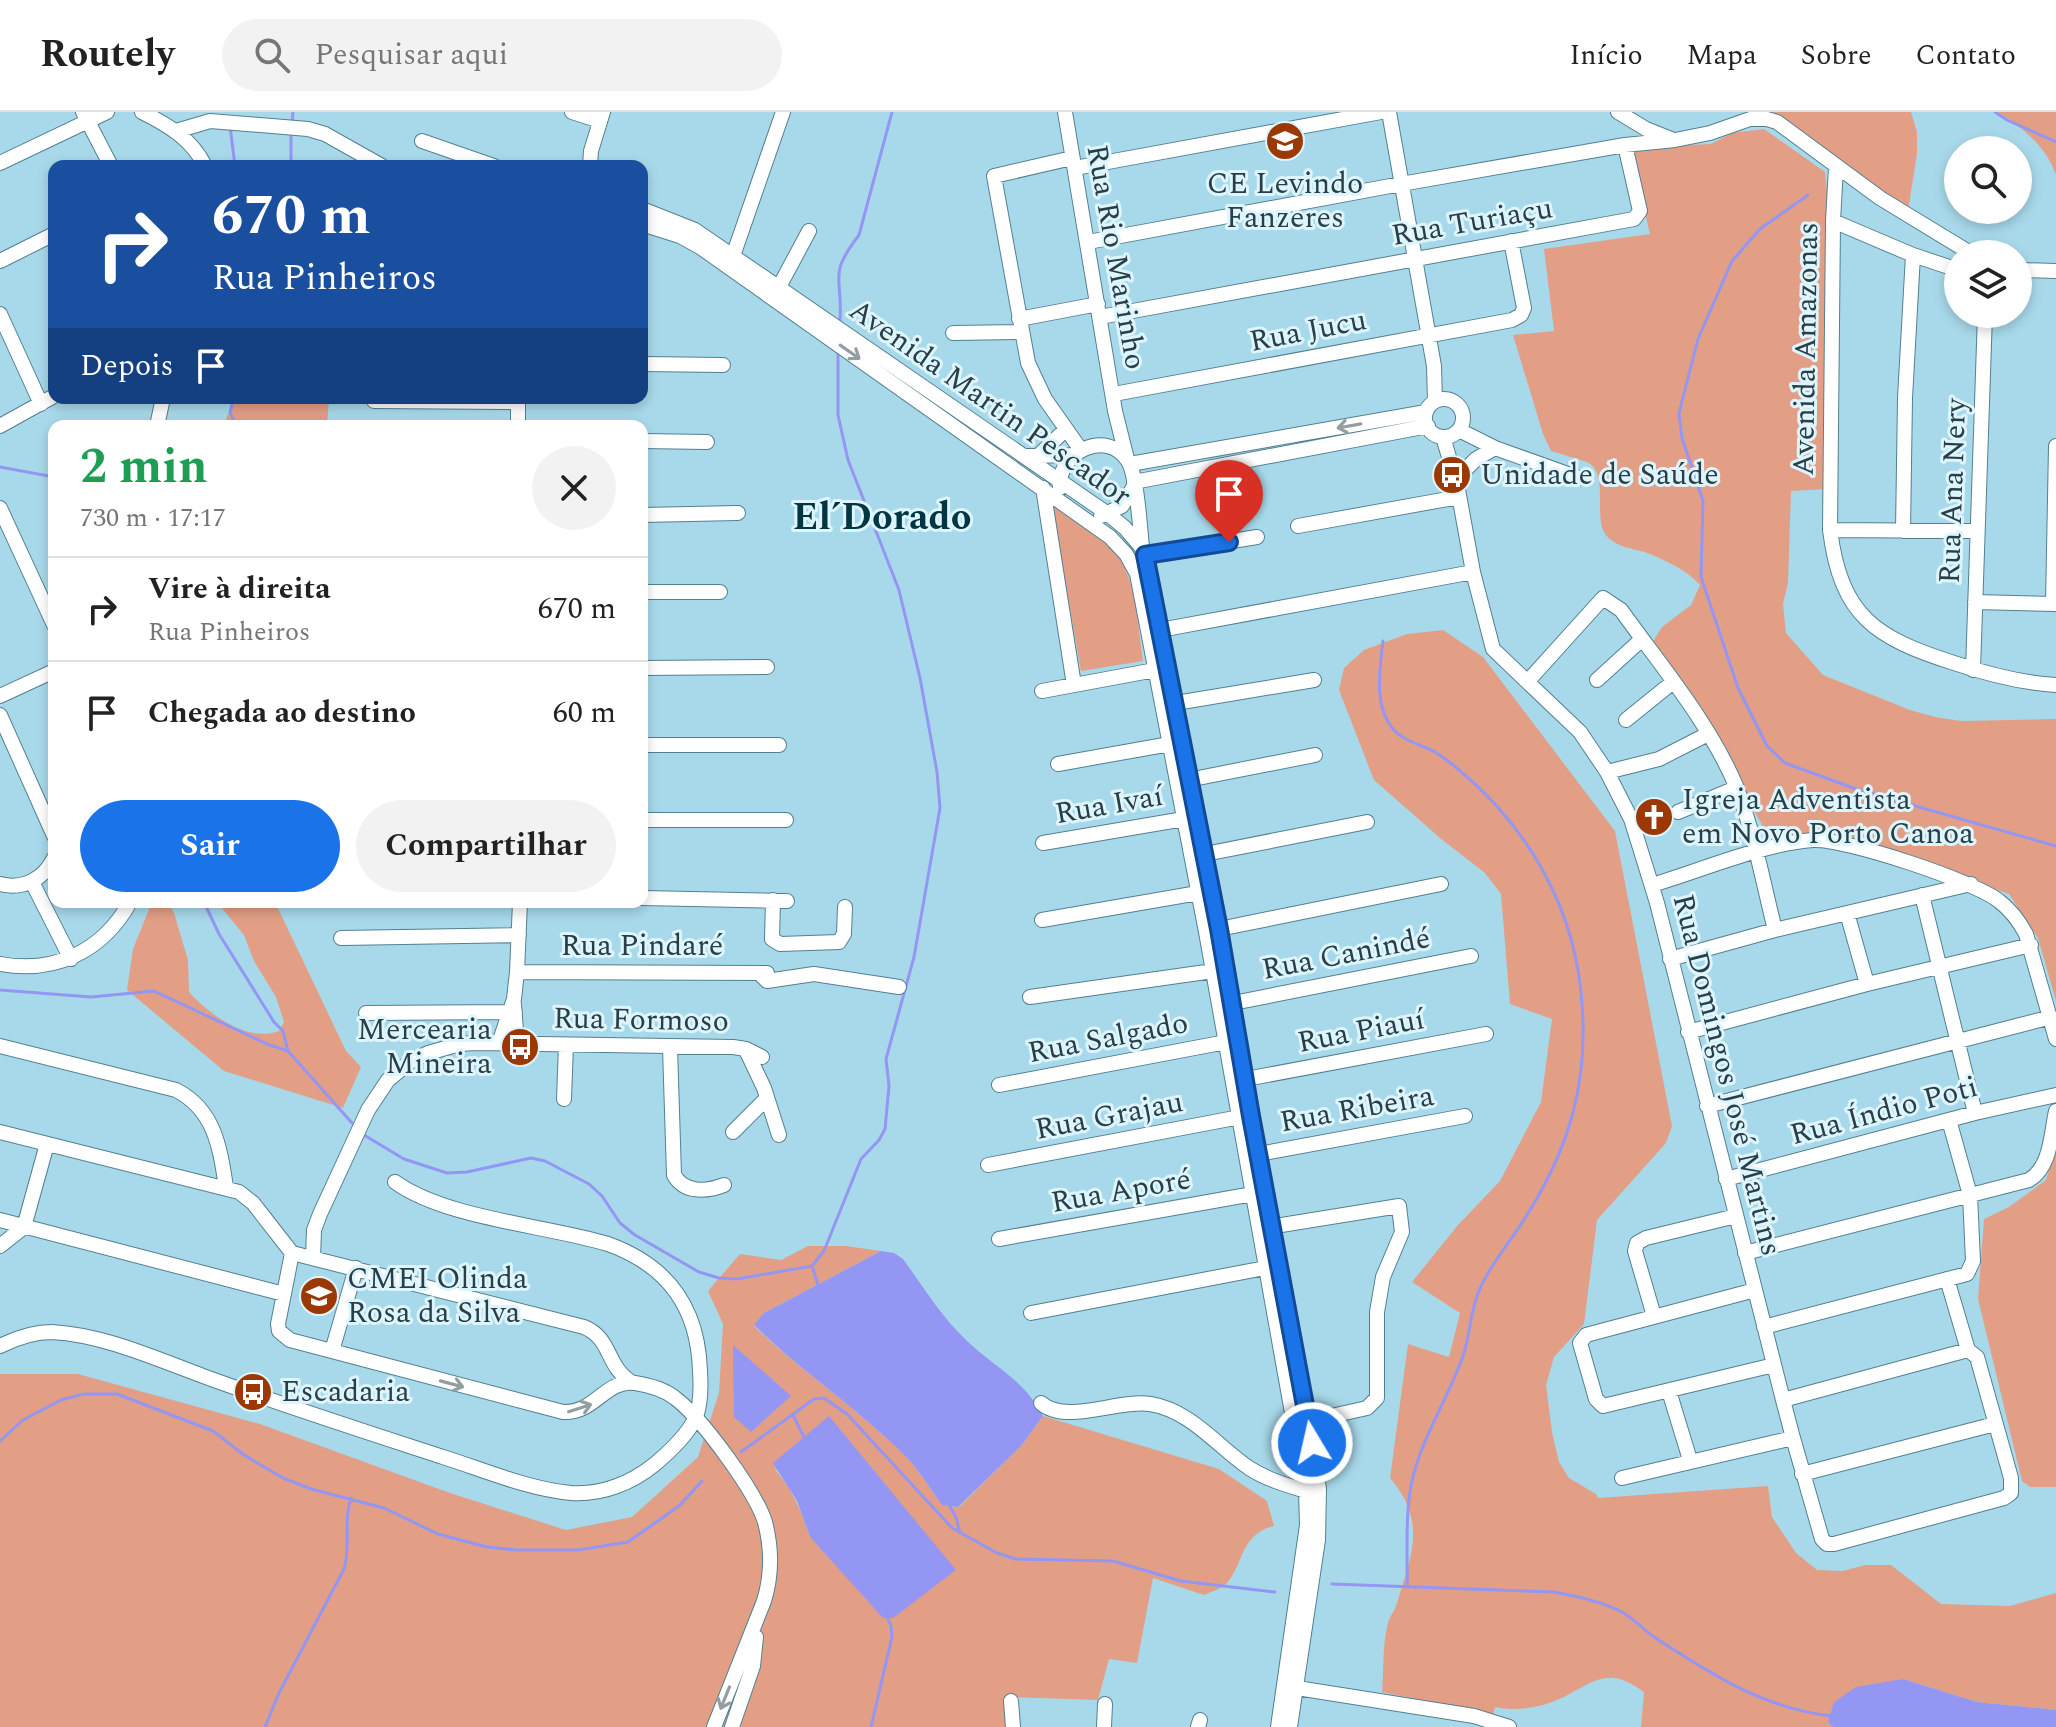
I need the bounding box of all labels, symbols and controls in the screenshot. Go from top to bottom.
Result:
search box [222,19,782,91]
text: Routely [40,26,174,84]
text: Pesquisar aqui [314,32,508,78]
icon: search [250,33,294,77]
text: Início [1569,34,1643,77]
text: Mapa [1687,34,1757,77]
text: Sobre [1801,34,1872,77]
text: Contato [1916,34,2016,77]
school or university icon: CE Levindo Fanzeres [1264,120,1306,162]
map controls [1944,136,2032,328]
button: search [1944,136,2032,224]
street label: Rua Rio Marinho [1074,141,1158,373]
place label: CE Levindo Fanzeres [1207,161,1363,241]
text: 670 m [212,174,371,259]
street label: Rua Turiaçu [1388,185,1556,259]
icon: right [80,192,184,296]
street label: Avenida Amazonas [1781,222,1831,476]
button: layers [1944,240,2032,328]
text: Rua Pinheiros [212,251,437,306]
street label: Avenida Martin Pescador [839,288,1141,518]
street label: Rua Jucu [1246,297,1370,365]
text: Depois [80,343,173,389]
icon: arrive [189,344,233,388]
one-way arrow [839,344,860,361]
street label: Rua Ana Nery [1927,396,1979,585]
one-way arrow [1337,419,1363,434]
text: 2 min [80,431,208,504]
button: close [532,446,616,530]
place label: Unidade de Saúde [1480,452,1719,498]
bus stop icon: Unidade de Saúde [1431,454,1473,496]
pin [1195,460,1263,542]
icon: arrive [1207,472,1251,516]
district label: El´Dorado [793,489,971,547]
text: 730 m · 17:17 [80,498,226,538]
text: Vire à direita [148,566,331,612]
text: 670 m [538,586,616,632]
icon: right [80,587,124,631]
text: Rua Pinheiros [148,612,310,652]
text: Chegada ao destino [148,690,416,736]
text: 60 m [553,690,616,736]
icon: arrive [80,691,124,735]
street label: Rua Ivaí [1051,773,1168,837]
place label: Igreja Adventista em Novo Porto Canoa [1682,777,1974,857]
church icon: Igreja Adventista em Novo Porto Canoa [1633,796,1675,838]
button: Sair [80,800,340,892]
button: Compartilhar [356,800,616,892]
street label: Rua Domingos José Martins [1660,889,1794,1261]
street label: Rua Canindé [1258,915,1434,993]
street label: Rua Pindaré [561,923,723,969]
street label: Rua Formoso [553,995,729,1045]
street label: Rua Piauí [1294,996,1430,1066]
street label: Rua Salgado [1024,1000,1192,1076]
place label: Mercearia Mineira [357,1007,492,1087]
bus stop icon: Mercearia Mineira [499,1026,541,1068]
street label: Rua Índio Poti [1785,1064,1983,1158]
street label: Rua Ribeira [1276,1073,1438,1145]
street label: Rua Grajau [1031,1079,1187,1153]
street label: Rua Aporé [1048,1156,1194,1226]
place label: CMEI Olinda Rosa da Silva [347,1256,528,1336]
school or university icon: CMEI Olinda Rosa da Silva [298,1275,340,1317]
place label: Escadaria [281,1369,410,1415]
bus stop icon: Escadaria [232,1371,274,1413]
one-way arrow [439,1377,465,1392]
one-way arrow [567,1400,592,1414]
position arrow [1270,1401,1354,1485]
one-way arrow [717,1685,732,1710]

